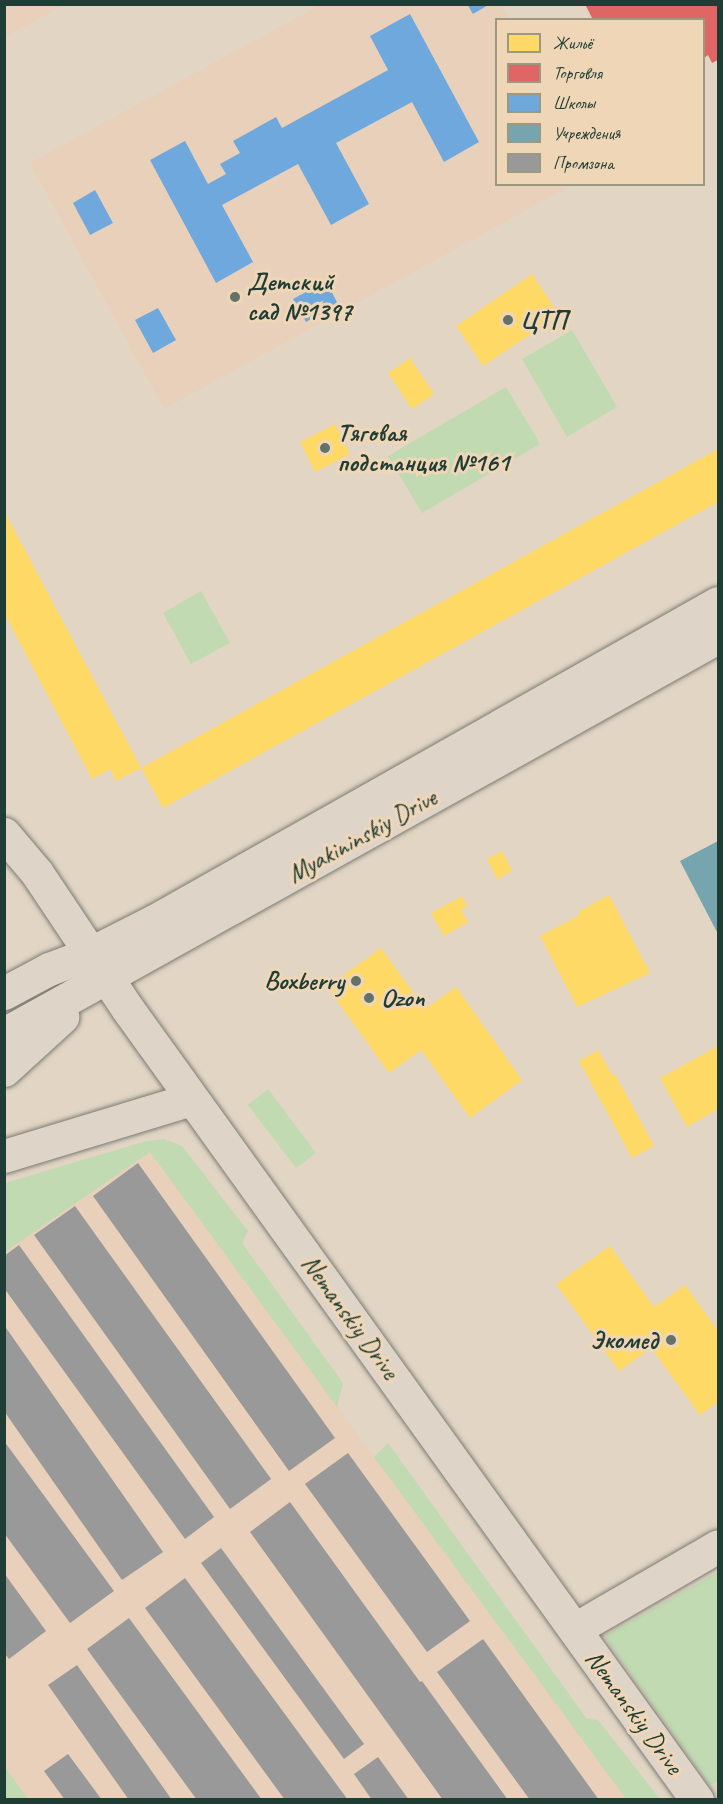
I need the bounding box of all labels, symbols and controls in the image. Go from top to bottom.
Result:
legend [495,18,705,186]
text: Жильё [553,32,592,54]
text: Торговля [553,62,602,84]
text: Школы [553,92,595,114]
text: Учреждения [553,122,620,144]
text: Промзона [553,152,614,174]
place label: Детский сад №1397 [247,266,352,328]
marker: Детский сад №1397 [228,290,242,304]
place label: ЦТП [520,304,567,336]
marker: ЦТП [501,313,515,327]
place label: Тяговая подстанция №161 [337,417,509,478]
marker: Тяговая подстанция №161 [318,441,332,455]
street label: Myakininskiy Drive [282,782,442,890]
place label: Boxberry [264,965,344,997]
marker: Boxberry [349,974,363,988]
place label: Ozon [381,982,424,1014]
marker: Ozon [362,991,376,1005]
street label: Nemanskiy Drive [294,1249,406,1385]
place label: Экомед [590,1324,658,1356]
marker: Экомед [662,1331,680,1349]
street label: Nemanskiy Drive [578,1644,690,1780]

